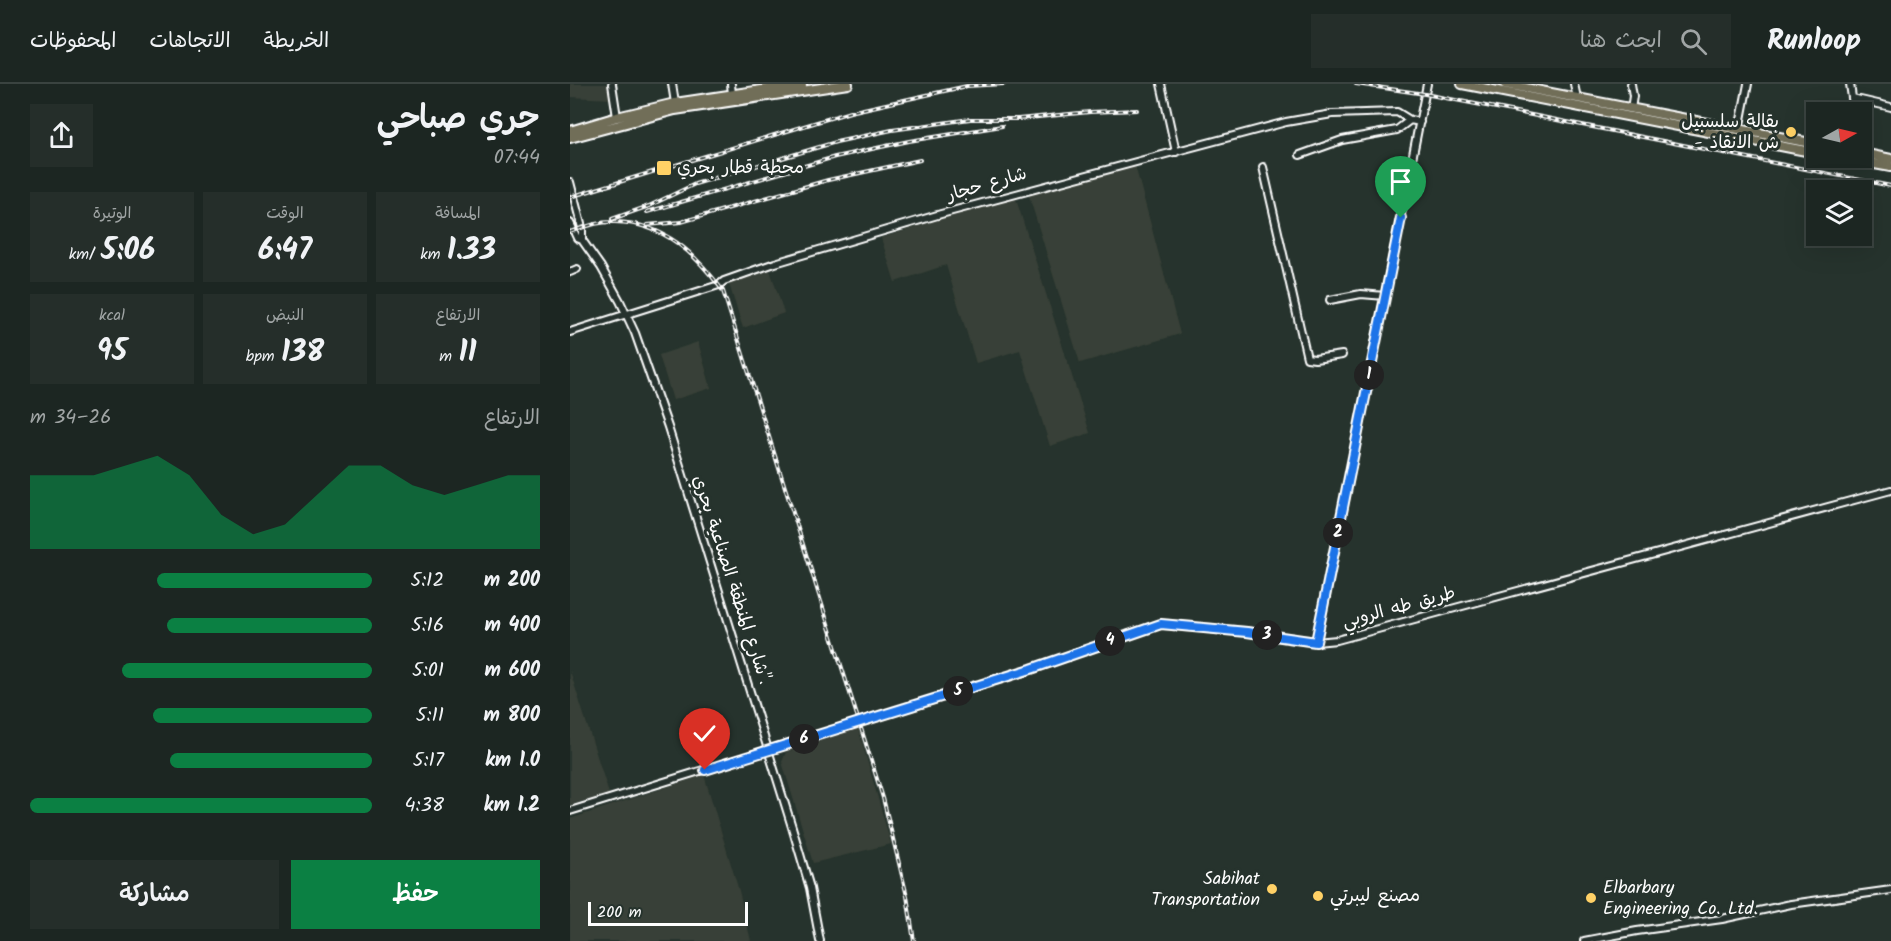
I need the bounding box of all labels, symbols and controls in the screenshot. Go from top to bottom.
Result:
search box [1311,14,1731,68]
text: Runloop [1767,19,1861,64]
text: ابحث هنا [1580,24,1662,59]
text: المحفوظات [30,25,116,58]
text: الاتجاهات [149,25,231,58]
text: الخريطة [264,25,329,58]
icon: search [1677,25,1710,58]
text: جري صباحي [376,93,540,146]
north arrow [1806,102,1872,168]
map controls [1806,102,1872,246]
button: share [30,104,93,167]
place label: بقالة سلسبيل - ش الانقاذ [1681,108,1779,158]
marker: بقالة سلسبيل - ش الانقاذ [1784,125,1798,139]
text: 07:44 [494,142,540,174]
place label: محطة قطار بحري [677,154,804,183]
pin [1375,156,1426,218]
marker: محطة قطار بحري [655,159,673,177]
street label: شارع حجار [942,160,1030,211]
icon: arrive [1384,165,1417,198]
button: layers [1806,180,1872,246]
text: الوتيرة [93,201,131,226]
text: الوقت [266,201,304,226]
text: المسافة [435,201,481,226]
text: 5:06 [101,227,155,275]
text: 6:47 [258,227,312,275]
text: 1.33 [447,227,496,275]
text: /km [69,242,101,267]
text: km [420,242,447,267]
text: kcal [99,303,125,328]
text: النبض [266,303,304,328]
text: الارتفاع [436,303,480,328]
text: 95 [97,328,127,376]
text: 138 [281,329,324,377]
text: 11 [459,329,477,377]
text: bpm [246,344,281,369]
text: m [439,344,459,369]
pin: 1 [1354,360,1384,390]
text: 1 [1367,362,1371,387]
text: 26–34 m [30,402,111,434]
text: الارتفاع [484,403,540,435]
street label: شارع المنطقة الصناعية بحري". [683,472,779,688]
pin: 2 [1323,518,1353,548]
text: 2 [1333,520,1343,545]
text: 5:12 [410,565,444,597]
text: 200 m [484,565,540,597]
street label: طريق طه الروبي [1339,579,1459,637]
text: 5:16 [411,610,444,642]
text: 400 m [484,610,540,642]
pin: 3 [1252,620,1282,650]
text: 3 [1263,622,1271,647]
pin: 4 [1095,626,1125,656]
text: 4 [1106,628,1114,653]
text: 5:01 [412,655,444,687]
text: 600 m [485,655,540,687]
pin: 5 [943,676,973,706]
text: 5 [954,678,962,703]
text: 5:11 [416,700,444,732]
text: 800 m [484,700,540,732]
pin [679,708,730,770]
icon: check [688,717,721,750]
pin: 6 [789,724,819,754]
text: 6 [800,726,808,751]
text: 5:17 [413,745,444,777]
text: 1.0 km [485,745,540,777]
text: 4:38 [405,790,444,822]
text: 1.2 km [484,790,540,822]
button: مشاركة [30,860,279,929]
button: حفظ [291,860,540,929]
place label: Sabihat Transportation [1152,865,1261,915]
place label: Elbarbary Engineering Co. Ltd. [1603,874,1758,924]
marker: Sabihat Transportation [1265,882,1279,896]
place label: مصنع ليبرتي [1330,882,1420,911]
marker: مصنع ليبرتي [1311,889,1325,903]
marker: Elbarbary Engineering Co. Ltd. [1584,891,1598,905]
scale bar [588,899,748,926]
text: 200 m [597,900,641,925]

